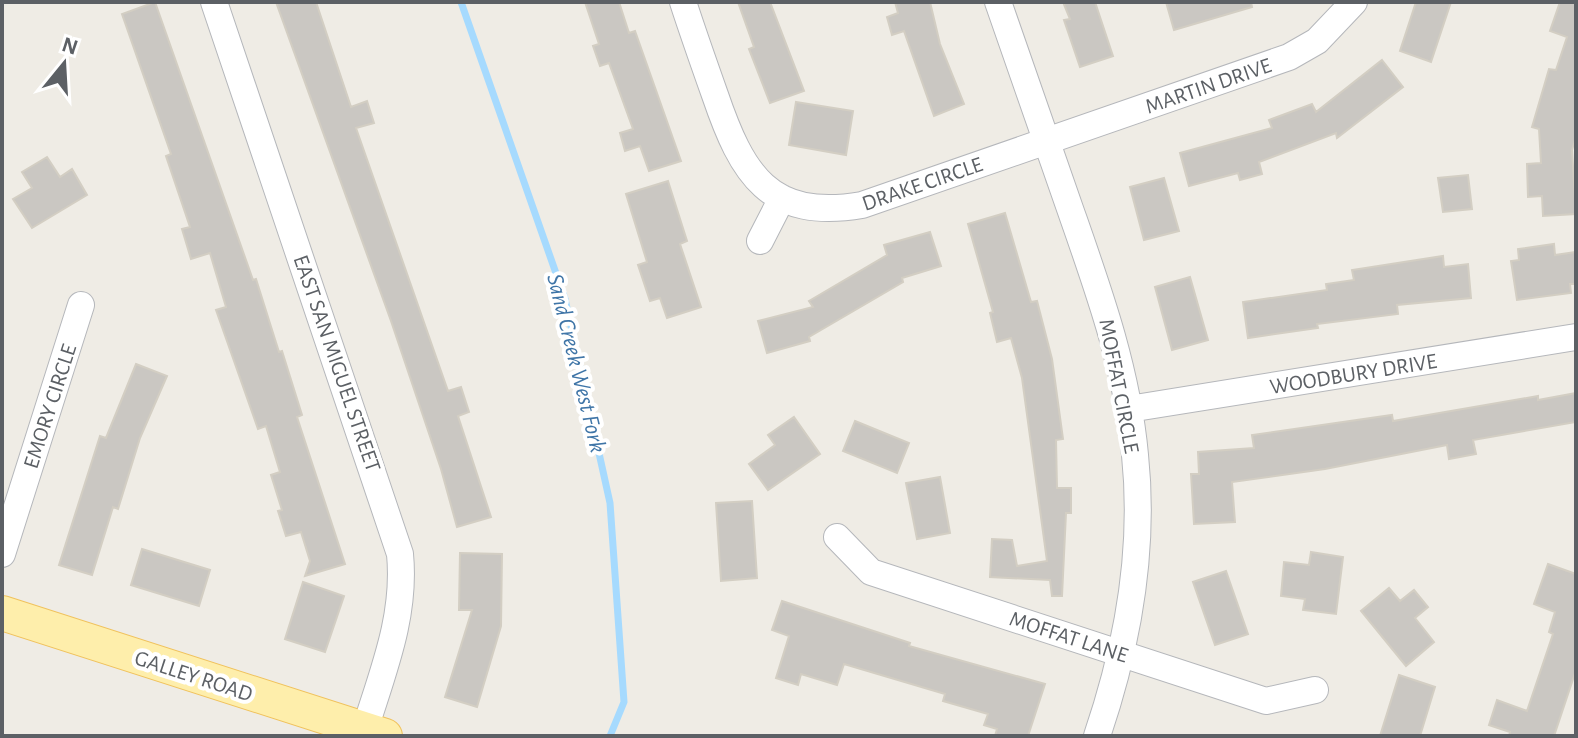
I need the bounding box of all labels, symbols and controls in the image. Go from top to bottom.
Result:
north arrow [24,24,104,104]
text: N [59,33,81,59]
street label: MARTIN DRIVE [1142,54,1275,118]
street label: DRAKE CIRCLE [859,153,986,215]
street label: EAST SAN MIGUEL STREET [290,252,385,475]
water label: Sand Creek West Fork [542,271,610,455]
street label: MOFFAT CIRCLE [1095,317,1143,456]
street label: EMORY CIRCLE [20,341,81,471]
street label: WOODBURY DRIVE [1268,350,1439,398]
street label: MOFFAT LANE [1007,607,1131,667]
street label: GALLEY ROAD [132,647,255,705]

